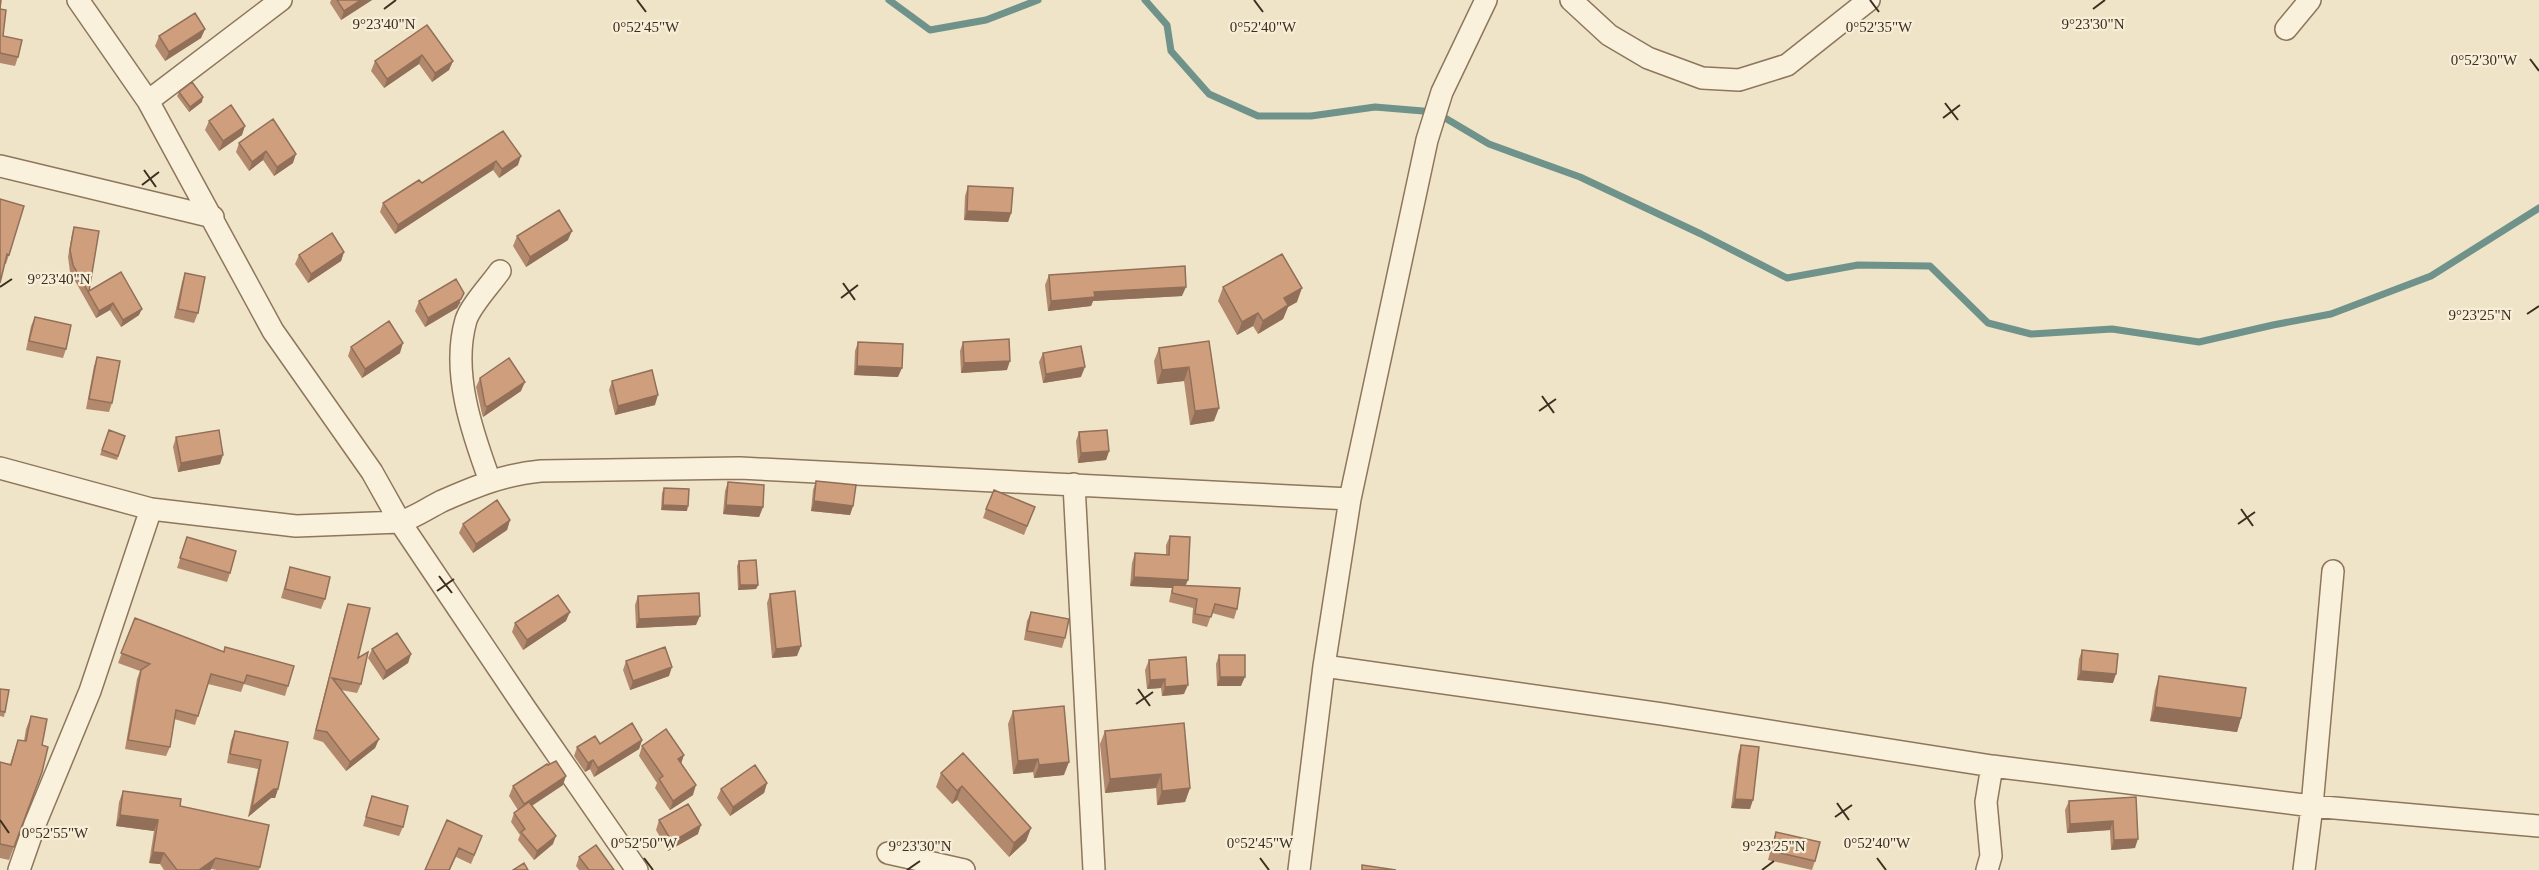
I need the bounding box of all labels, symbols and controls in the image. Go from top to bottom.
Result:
text: 9°23'40"N [352,16,416,32]
text: 9°23'30"N [2061,16,2125,32]
text: 0°52'45"W [613,19,680,35]
text: 0°52'40"W [1230,19,1297,35]
text: 0°52'35"W [1846,19,1913,35]
text: 0°52'30"W [2451,52,2518,68]
text: 9°23'40"N [27,271,91,287]
text: 9°23'25"N [2448,307,2512,323]
text: 0°52'55"W [22,825,89,841]
text: 0°52'50"W [611,835,678,851]
text: 0°52'45"W [1227,835,1294,851]
text: 0°52'40"W [1844,835,1911,851]
text: 9°23'30"N [888,838,952,854]
text: 9°23'25"N [1742,838,1806,854]

